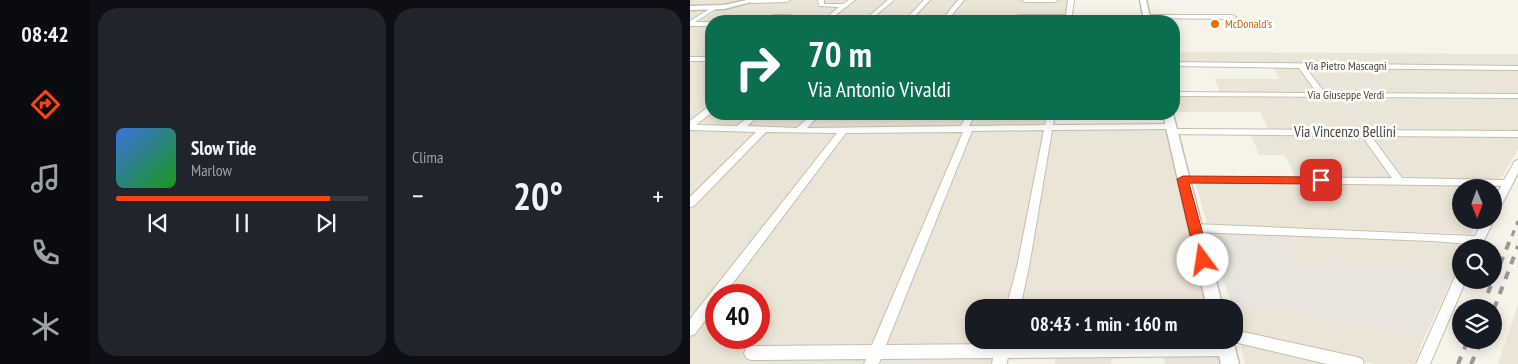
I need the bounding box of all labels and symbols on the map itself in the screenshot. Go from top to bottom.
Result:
place label: McDonald's [1225,16,1272,31]
marker: McDonald's [1209,18,1221,30]
street label: Via Pietro Mascagni [1304,58,1387,73]
street label: Via Giuseppe Verdi [1307,87,1384,102]
street label: Via Vincenzo Bellini [1293,122,1396,141]
pin [1300,159,1342,201]
north arrow [1452,179,1502,229]
position arrow [1176,233,1228,285]
speed limit sign: 40 [705,284,770,349]

